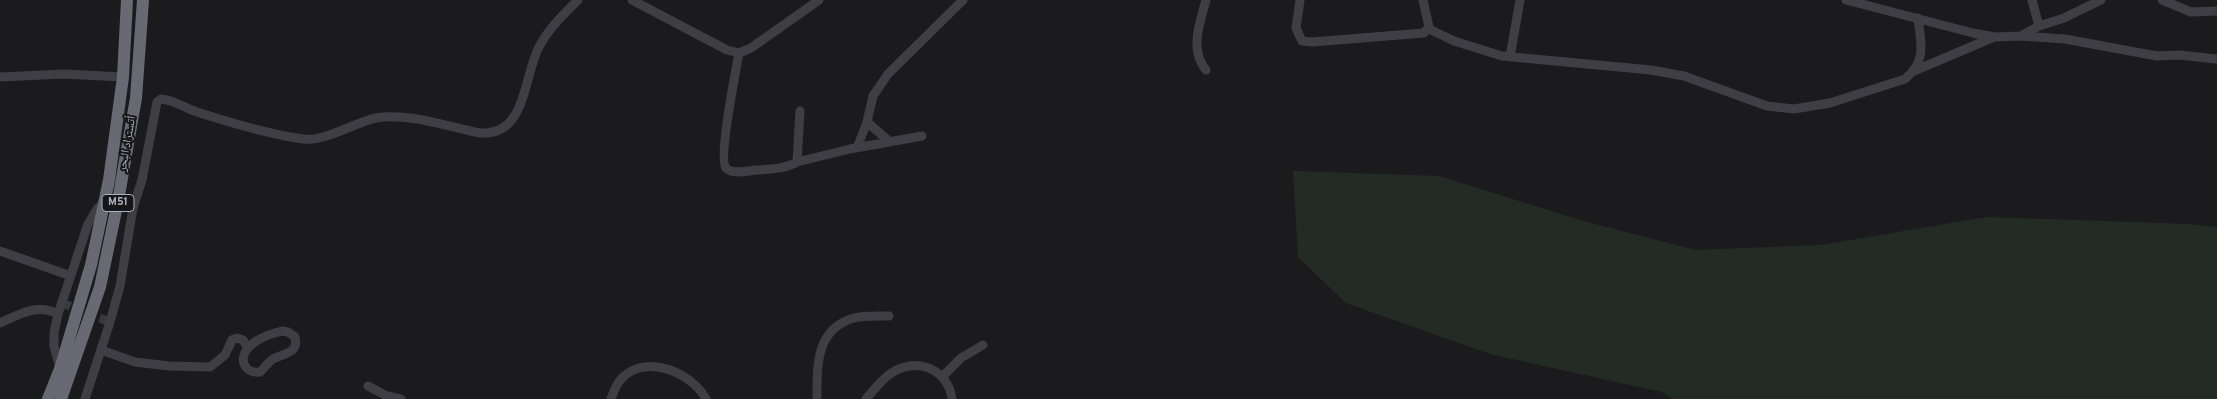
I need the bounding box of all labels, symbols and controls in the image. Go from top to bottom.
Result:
street label: أتستراد البحر [116,115,140,173]
road number: M51 [102,194,134,212]

